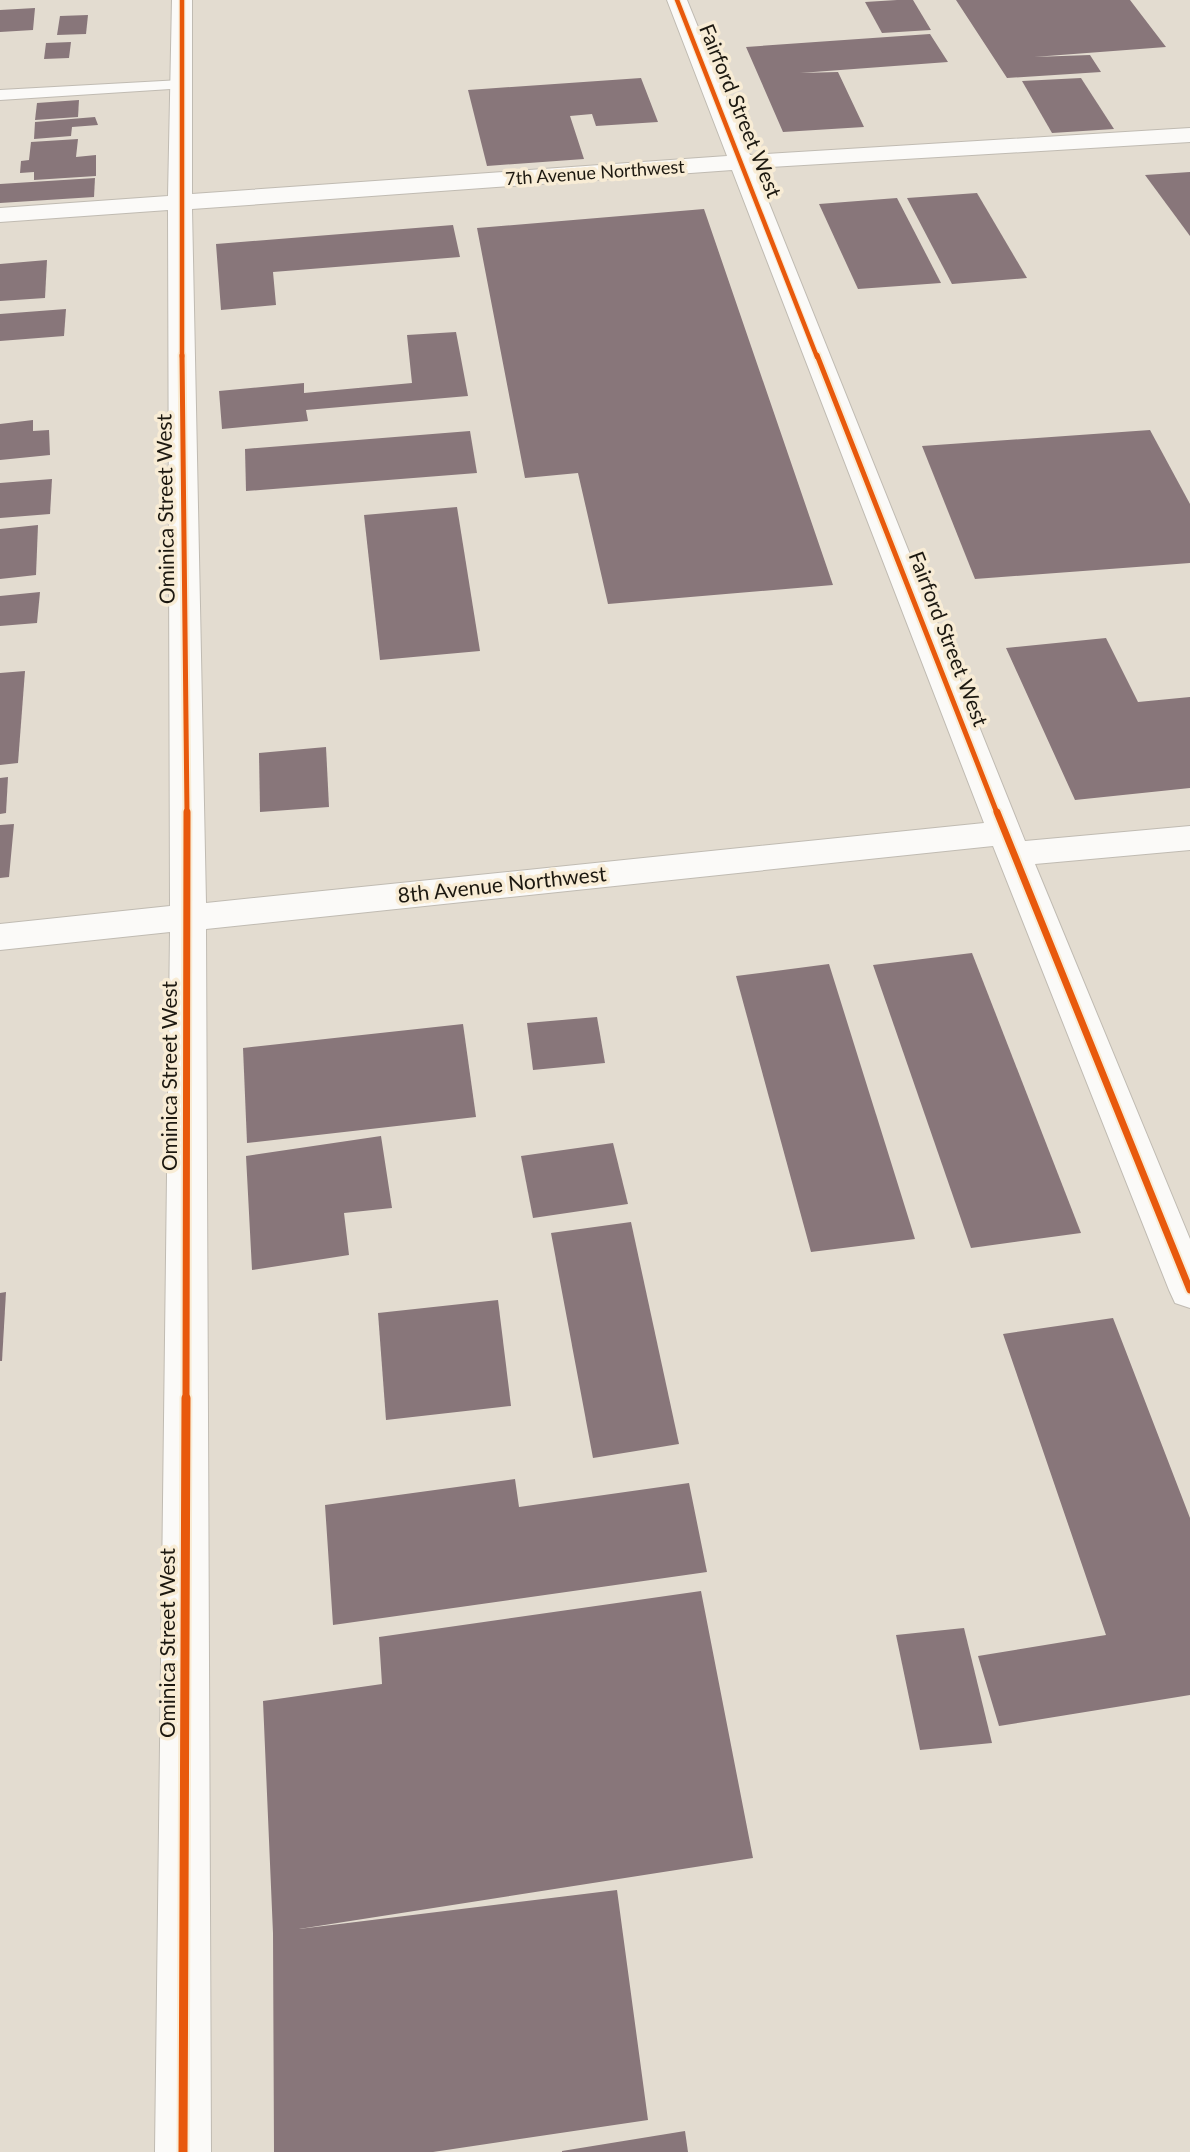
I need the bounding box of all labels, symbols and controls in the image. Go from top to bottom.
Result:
street label: Fairford Street West [695,20,788,202]
street label: 7th Avenue Northwest [505,155,686,189]
street label: Ominica Street West [150,413,179,604]
street label: Fairford Street West [905,547,994,730]
street label: 8th Avenue Northwest [396,860,608,907]
street label: Ominica Street West [156,980,181,1171]
street label: Ominica Street West [154,1547,179,1738]

